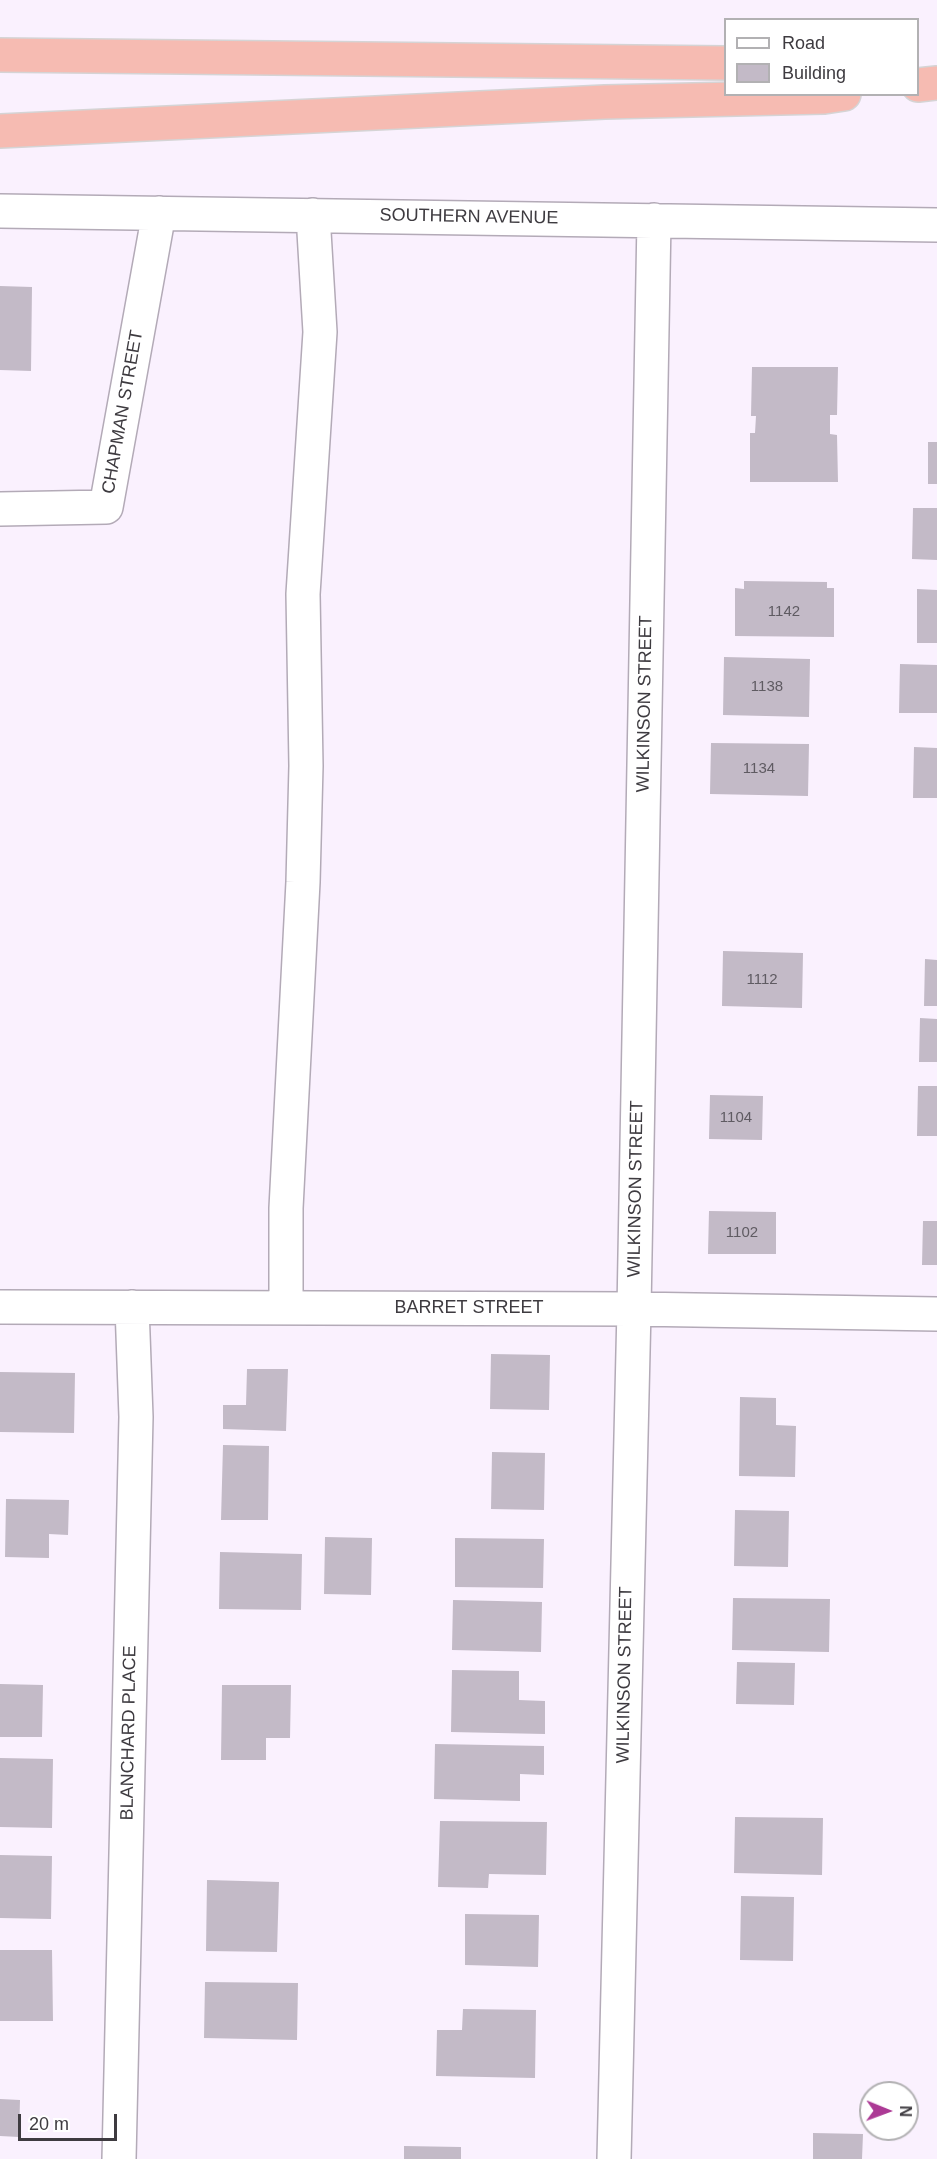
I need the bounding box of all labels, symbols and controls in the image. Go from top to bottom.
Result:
legend [724,18,919,96]
text: Road [782,33,825,53]
text: Building [782,63,846,83]
street label: SOUTHERN AVENUE [379,205,559,229]
street label: CHAPMAN STREET [98,328,148,496]
house number: 1142 [768,603,800,621]
street label: WILKINSON STREET [633,615,657,793]
house number: 1138 [751,678,783,696]
house number: 1134 [743,760,775,778]
house number: 1112 [746,971,778,989]
street label: WILKINSON STREET [624,1100,648,1278]
house number: 1104 [720,1109,752,1127]
house number: 1102 [726,1224,758,1242]
street label: BARRET STREET [394,1297,544,1319]
street label: WILKINSON STREET [613,1586,637,1764]
street label: BLANCHARD PLACE [117,1645,141,1821]
north arrow [859,2081,919,2141]
scale bar [21,2102,120,2140]
text: N [897,2105,914,2117]
text: 20 m [29,2114,69,2134]

